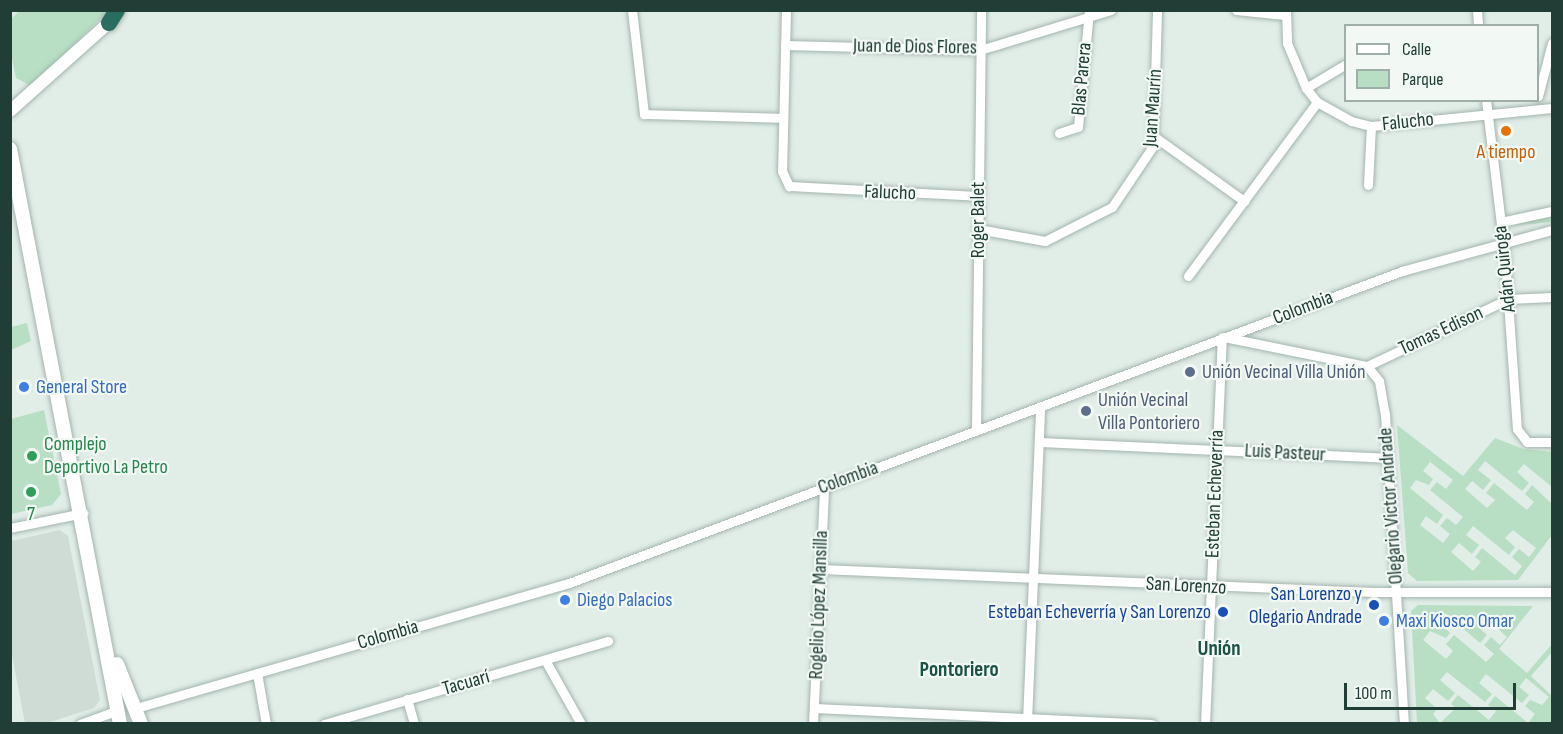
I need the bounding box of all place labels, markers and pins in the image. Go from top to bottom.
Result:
marker: A tiempo [1499,124,1513,138]
place label: A tiempo [1476,140,1536,164]
place label: Unión Vecinal Villa Unión [1202,360,1366,384]
marker: Unión Vecinal Villa Unión [1183,365,1197,379]
place label: General Store [36,375,127,399]
marker: General Store [17,380,31,394]
place label: Unión Vecinal Villa Pontoriero [1098,388,1200,435]
marker: Unión Vecinal Villa Pontoriero [1079,404,1093,418]
place label: Complejo Deportivo La Petro [44,432,168,479]
marker: Complejo Deportivo La Petro [25,449,39,463]
marker: 7 [24,485,38,499]
place label: 7 [27,502,35,526]
place label: San Lorenzo y Olegario Andrade [1249,582,1362,629]
place label: Diego Palacios [577,588,672,612]
marker: Diego Palacios [558,593,572,607]
marker: San Lorenzo y Olegario Andrade [1367,598,1381,612]
place label: Esteban Echeverría y San Lorenzo [988,600,1211,624]
marker: Esteban Echeverría y San Lorenzo [1216,605,1230,619]
place label: Maxi Kiosco Omar [1396,609,1514,633]
marker: Maxi Kiosco Omar [1377,614,1391,628]

